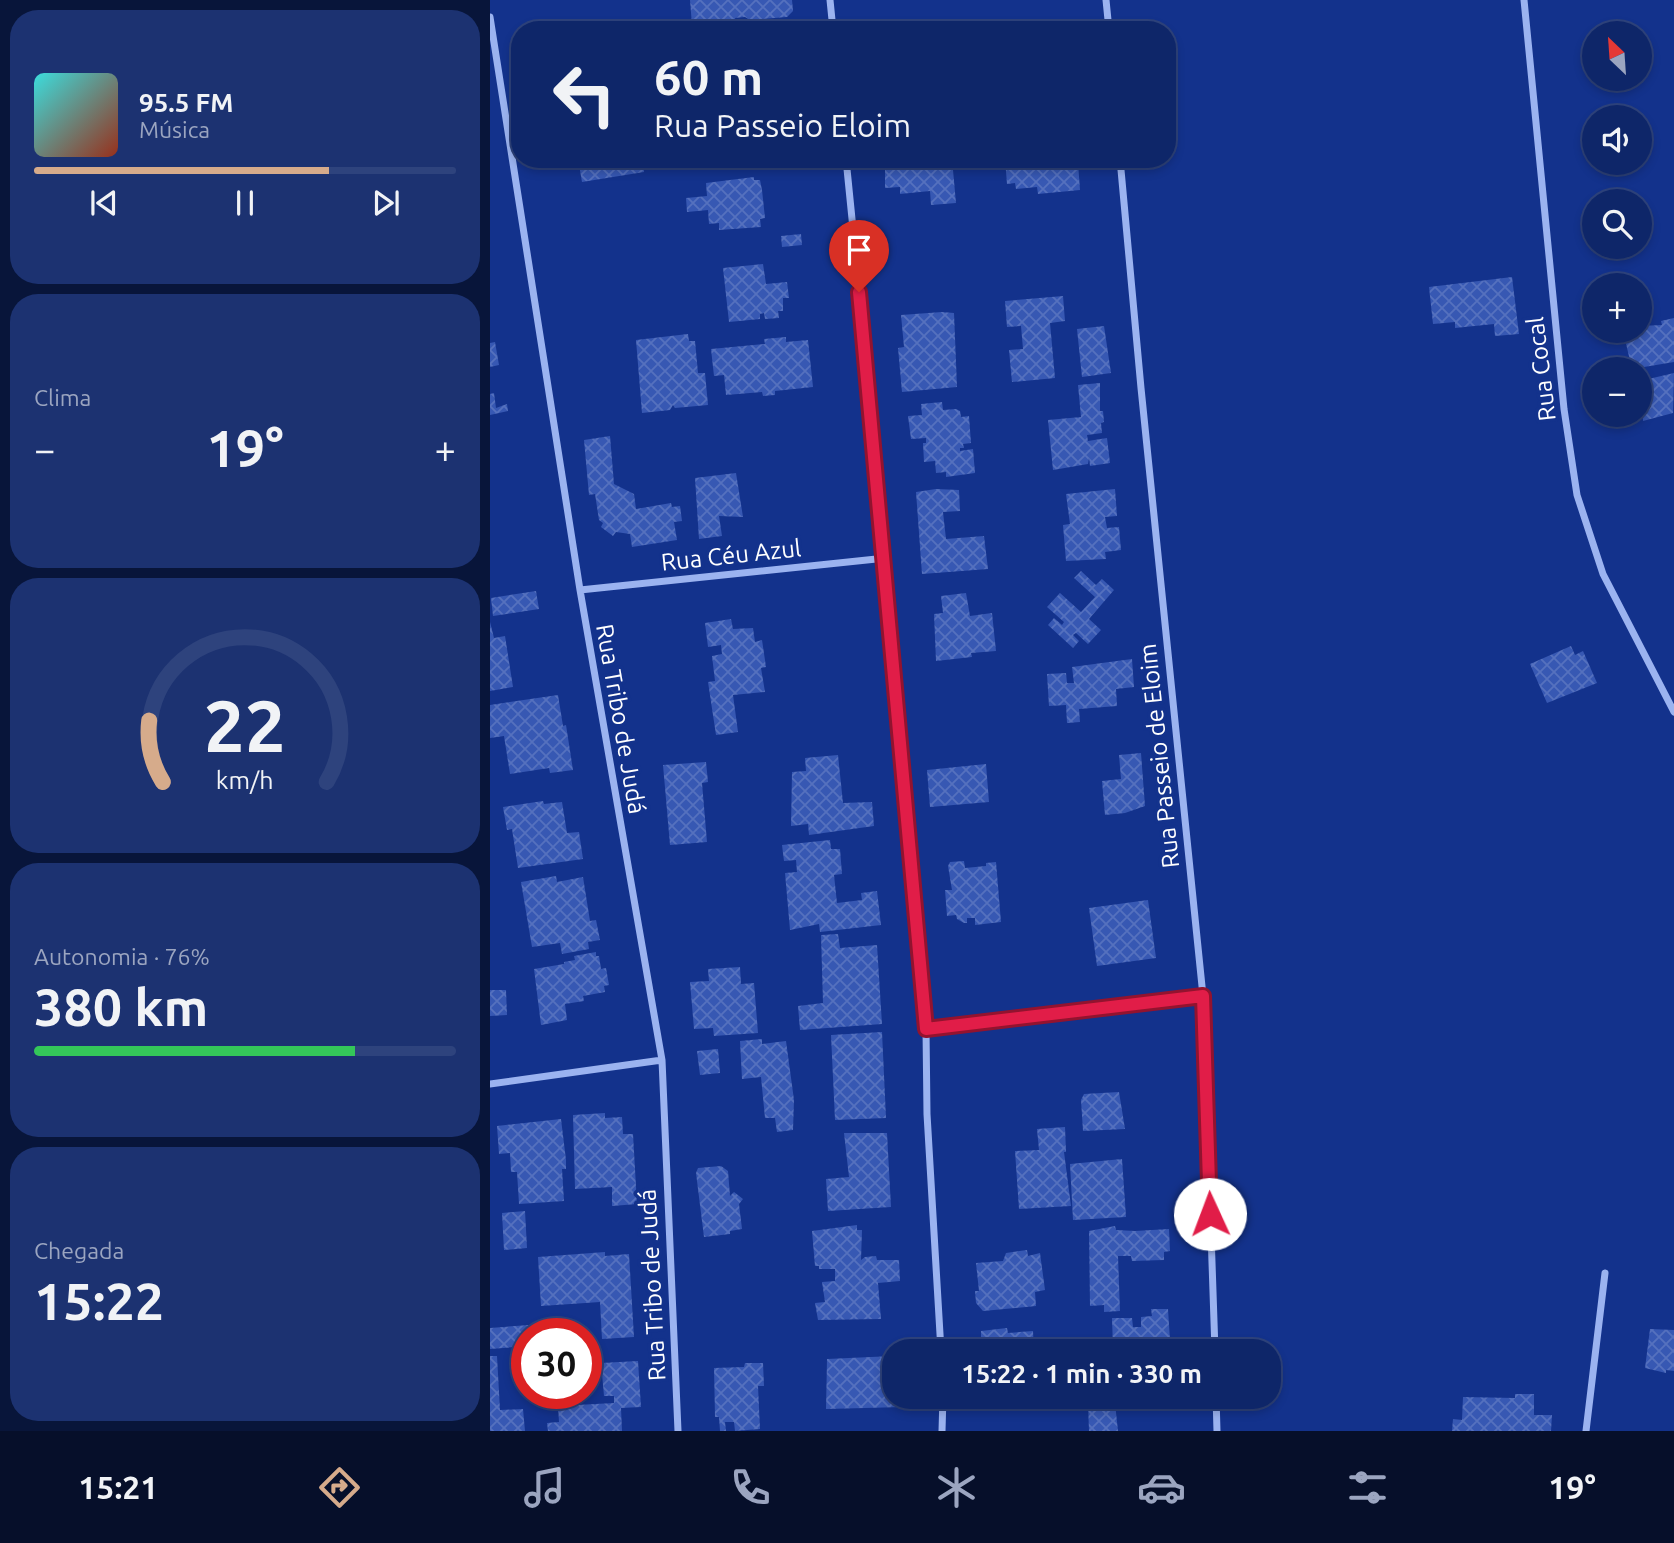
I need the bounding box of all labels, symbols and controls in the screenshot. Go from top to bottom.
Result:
north arrow [1582,21,1652,91]
map controls [1582,21,1652,427]
icon: left [539,49,630,140]
text: 60 m [654,49,763,104]
text: 95.5 FM [139,88,233,117]
button: sound [1582,105,1652,175]
text: Rua Passeio Eloim [654,107,911,143]
text: Música [139,117,210,142]
icon: previous [85,184,123,222]
icon: pause [226,184,264,222]
icon: next [367,184,405,222]
button: search [1582,189,1652,259]
pin [829,220,889,292]
icon: arrive [840,231,878,269]
button: + [1582,273,1652,343]
street label: Rua Cocal [1521,315,1561,423]
button: − [1582,357,1652,427]
text: Clima [34,385,91,410]
text: 19° [206,419,284,477]
text: − [34,428,55,470]
text: + [435,428,456,470]
street label: Rua Céu Azul [660,534,802,576]
street label: Rua Tribo de Judá [591,622,651,816]
street label: Rua Passeio de Eloim [1134,642,1184,870]
text: 22 [204,684,286,766]
text: km/h [216,765,274,793]
text: Autonomia · 76% [34,944,210,969]
text: 380 km [34,978,208,1036]
position arrow [1173,1177,1247,1251]
street label: Rua Tribo de Judá [633,1188,671,1382]
text: Chegada [34,1238,124,1263]
text: 15:22 [34,1272,164,1330]
speed limit sign: 30 [511,1318,602,1409]
text: 15:22 · 1 min · 330 m [961,1359,1202,1388]
icon: directions [315,1463,364,1512]
icon: music [520,1463,569,1512]
icon: phone [726,1463,775,1512]
icon: climate [932,1463,981,1512]
icon: car [1137,1463,1186,1512]
icon: filters [1343,1463,1392,1512]
text: 15:21 [78,1469,158,1505]
text: 19° [1548,1469,1596,1505]

